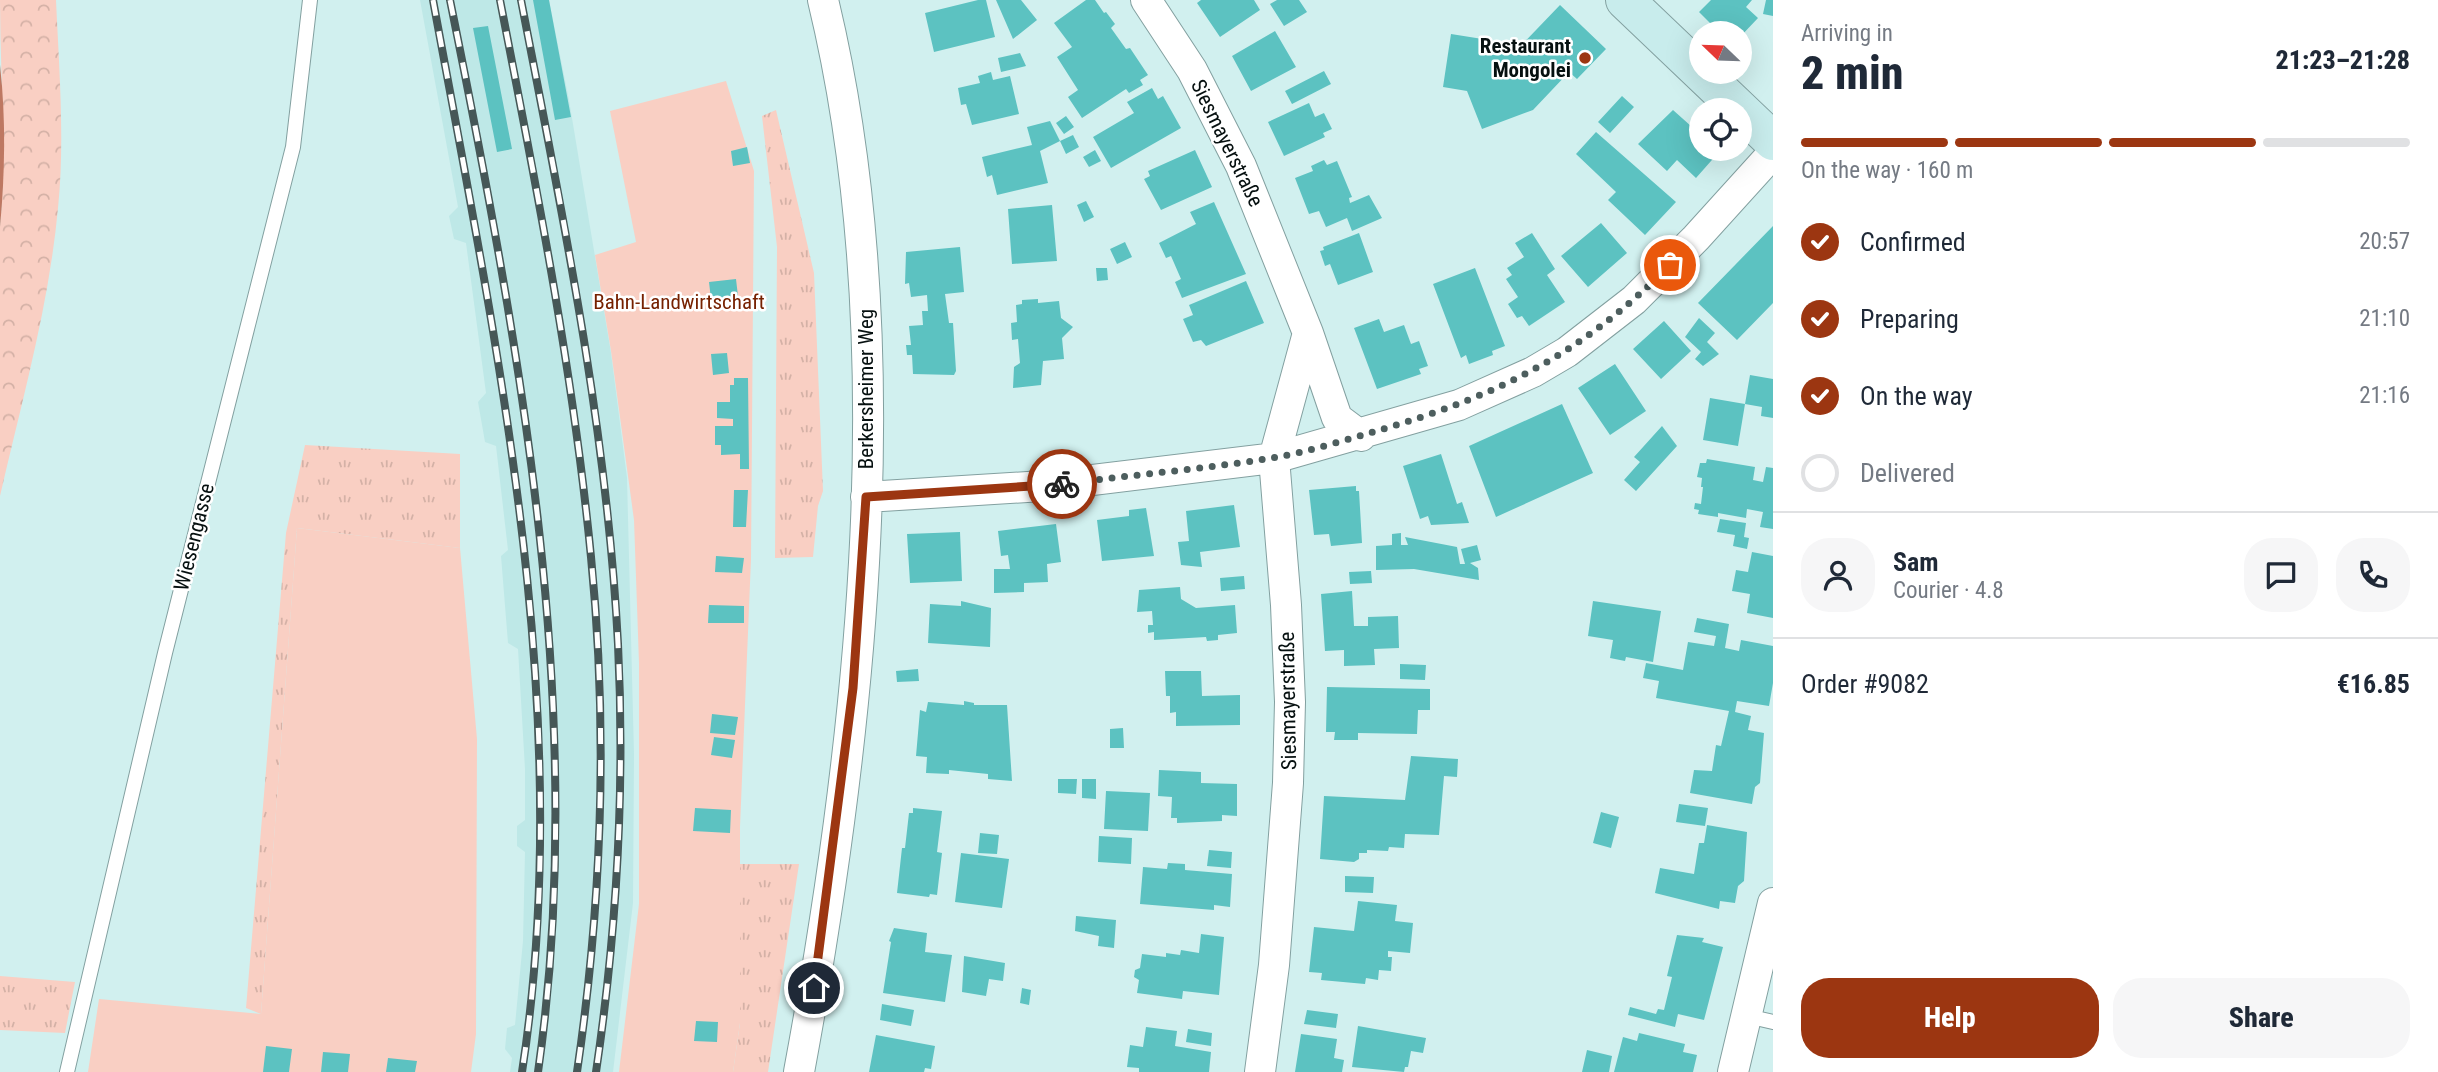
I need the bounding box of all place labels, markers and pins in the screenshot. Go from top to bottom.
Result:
place label: Restaurant Mongolei [1480,34,1571,82]
marker: Restaurant Mongolei [1577,50,1593,66]
pin [1640,235,1700,295]
pin [784,958,844,1018]

